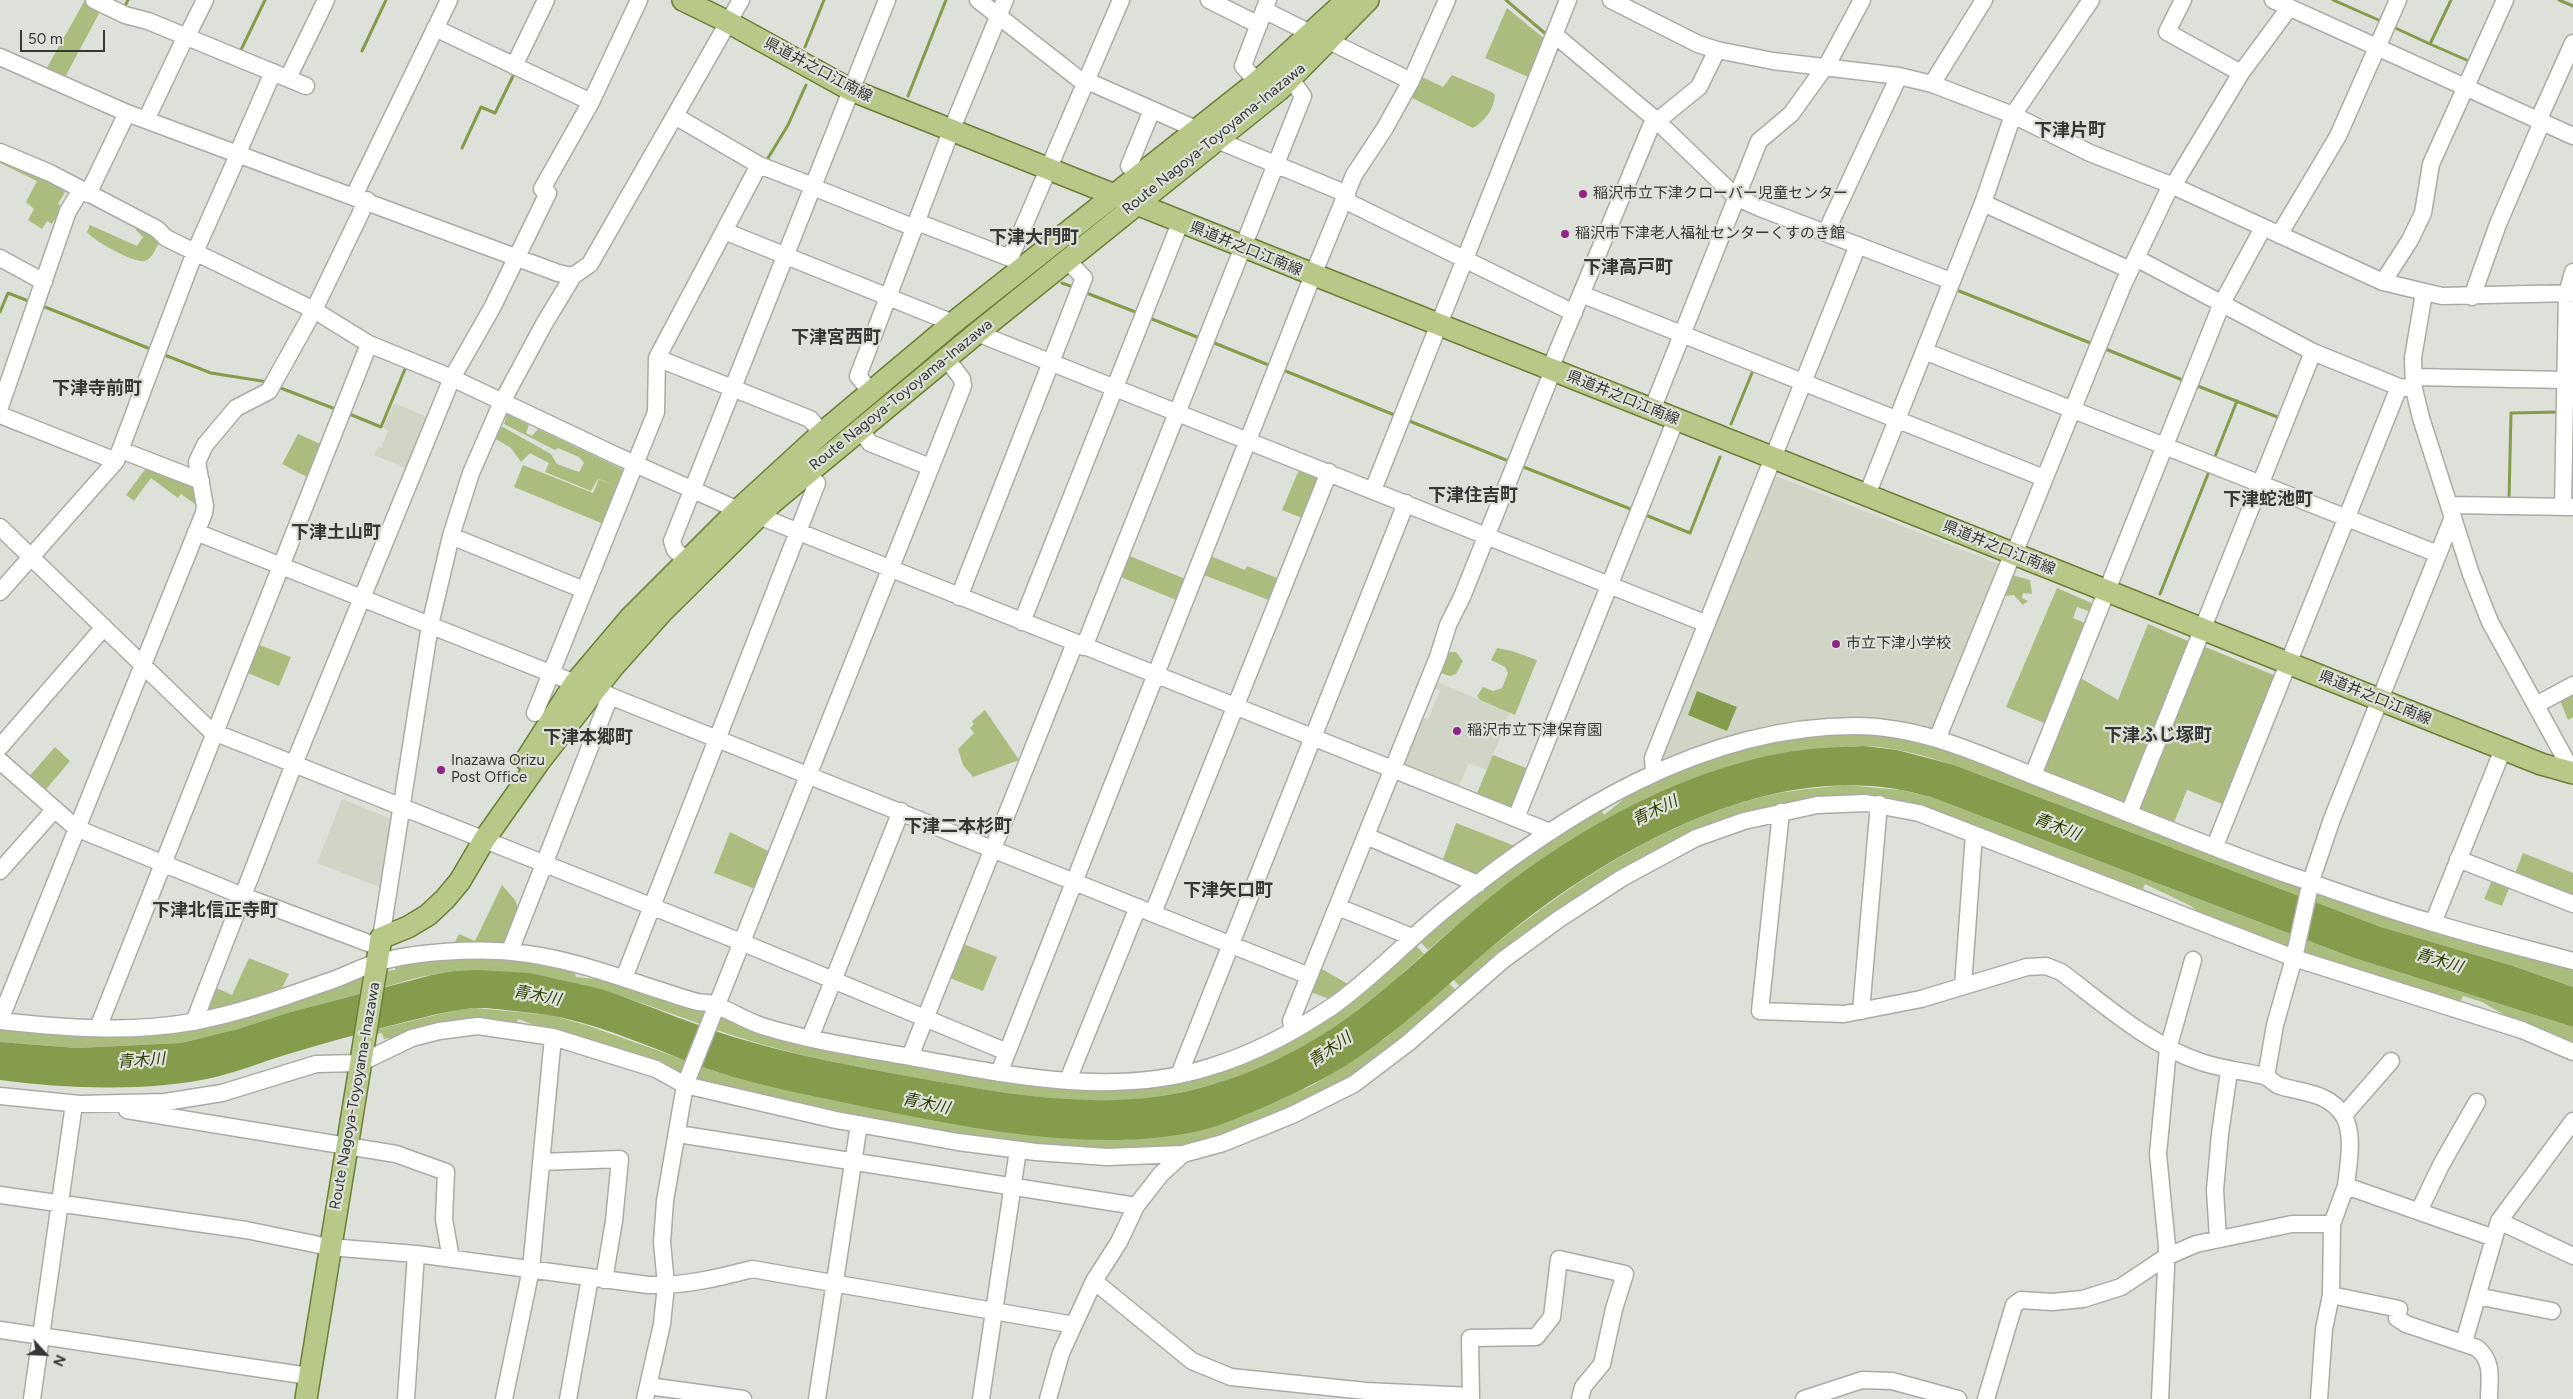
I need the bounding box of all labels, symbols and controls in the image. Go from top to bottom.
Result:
scale bar [22,20,108,52]
text: 50 m [28,30,63,48]
street label: 県道井之口江南線 [761,34,875,106]
street label: Route Nagoya-Toyoyama-Inazawa [1119,59,1309,219]
district label: 下津片町 [2034,120,2106,142]
place label: 稲沢市立下津クローバー児童センター [1593,185,1848,203]
marker: 稲沢市立下津クローバー児童センター [1577,188,1589,200]
street label: 県道井之口江南線 [1187,218,1305,280]
place label: 稲沢市下津老人福祉センターくすのき館 [1575,225,1845,243]
district label: 下津大門町 [989,227,1079,249]
marker: 稲沢市下津老人福祉センターくすのき館 [1559,228,1571,240]
district label: 下津高戸町 [1583,257,1673,279]
street label: Route Nagoya-Toyoyama-Inazawa [806,315,996,475]
district label: 下津宮西町 [791,327,881,349]
street label: 県道井之口江南線 [1564,367,1682,429]
district label: 下津寺前町 [52,378,142,400]
district label: 下津住吉町 [1428,485,1518,507]
district label: 下津蛇池町 [2223,489,2313,511]
street label: 県道井之口江南線 [1940,517,2058,579]
district label: 下津土山町 [291,522,381,544]
place label: 市立下津小学校 [1846,635,1951,653]
marker: 市立下津小学校 [1830,638,1842,650]
street label: 県道井之口江南線 [2316,667,2434,729]
place label: 稲沢市立下津保育園 [1467,722,1602,740]
marker: 稲沢市立下津保育園 [1451,725,1463,737]
district label: 下津ふじ塚町 [2104,725,2212,747]
district label: 下津本郷町 [543,727,633,749]
place label: Inazawa Orizu Post Office [451,752,545,787]
marker: Inazawa Orizu Post Office [435,764,447,776]
water label: 青木川 [1629,792,1681,830]
water label: 青木川 [2031,809,2083,845]
district label: 下津二本杉町 [904,816,1012,838]
district label: 下津矢口町 [1183,880,1273,902]
district label: 下津北信正寺町 [152,900,278,922]
water label: 青木川 [2413,945,2465,977]
street label: Route Nagoya-Toyoyama-Inazawa [326,981,384,1211]
water label: 青木川 [512,982,562,1010]
water label: 青木川 [1305,1028,1355,1072]
water label: 青木川 [116,1050,166,1072]
water label: 青木川 [901,1090,951,1118]
north arrow [20,1329,70,1379]
text: N [49,1352,69,1369]

